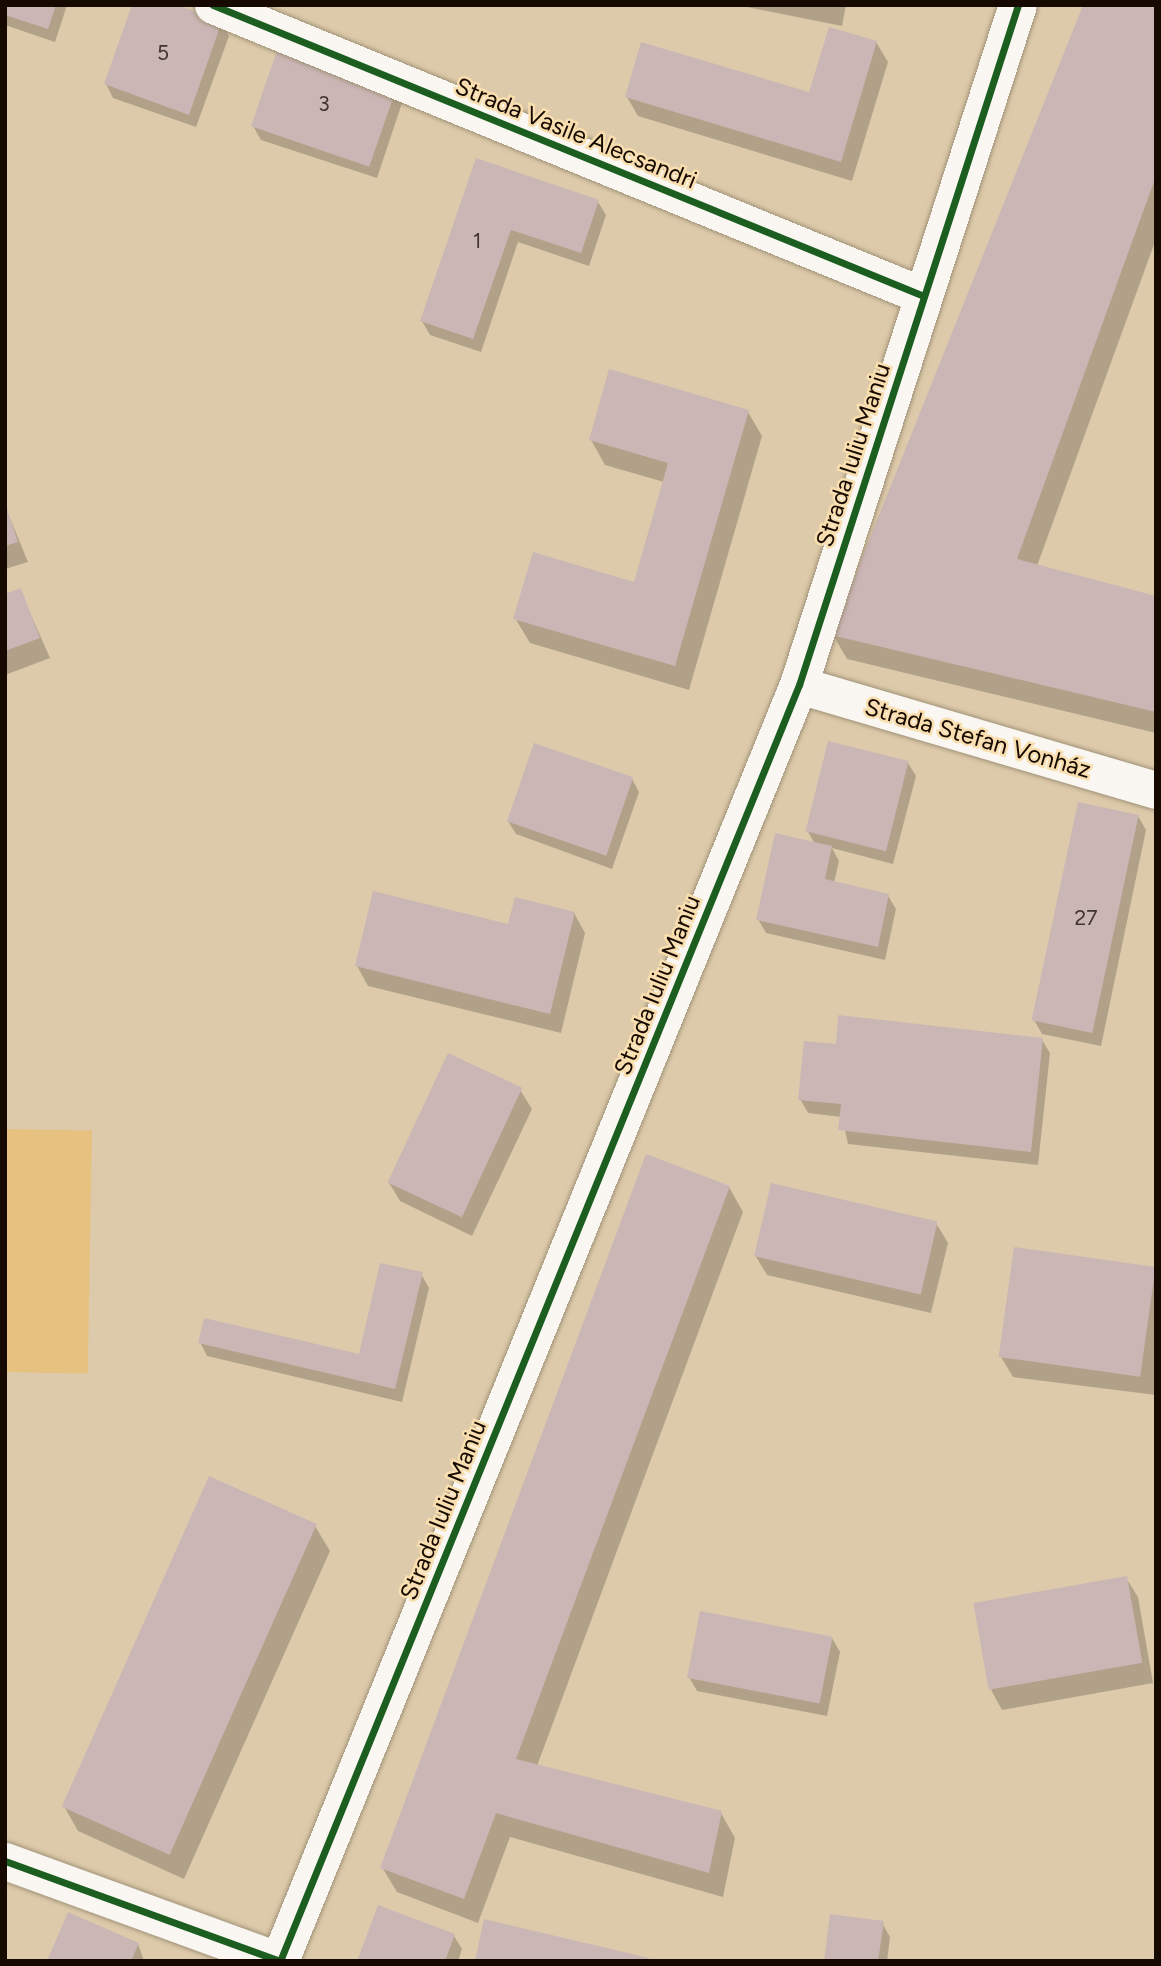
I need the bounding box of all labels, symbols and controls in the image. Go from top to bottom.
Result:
house number: 5 [157,40,169,66]
street label: Strada Vasile Alecsandri [451,71,701,195]
house number: 3 [318,91,330,117]
house number: 1 [473,228,481,254]
street label: Strada Iuliu Maniu [810,360,896,550]
street label: Strada Stefan Vonház [862,692,1094,784]
street label: Strada Iuliu Maniu [608,891,706,1079]
house number: 27 [1074,905,1098,931]
street label: Strada Iuliu Maniu [394,1416,492,1604]

